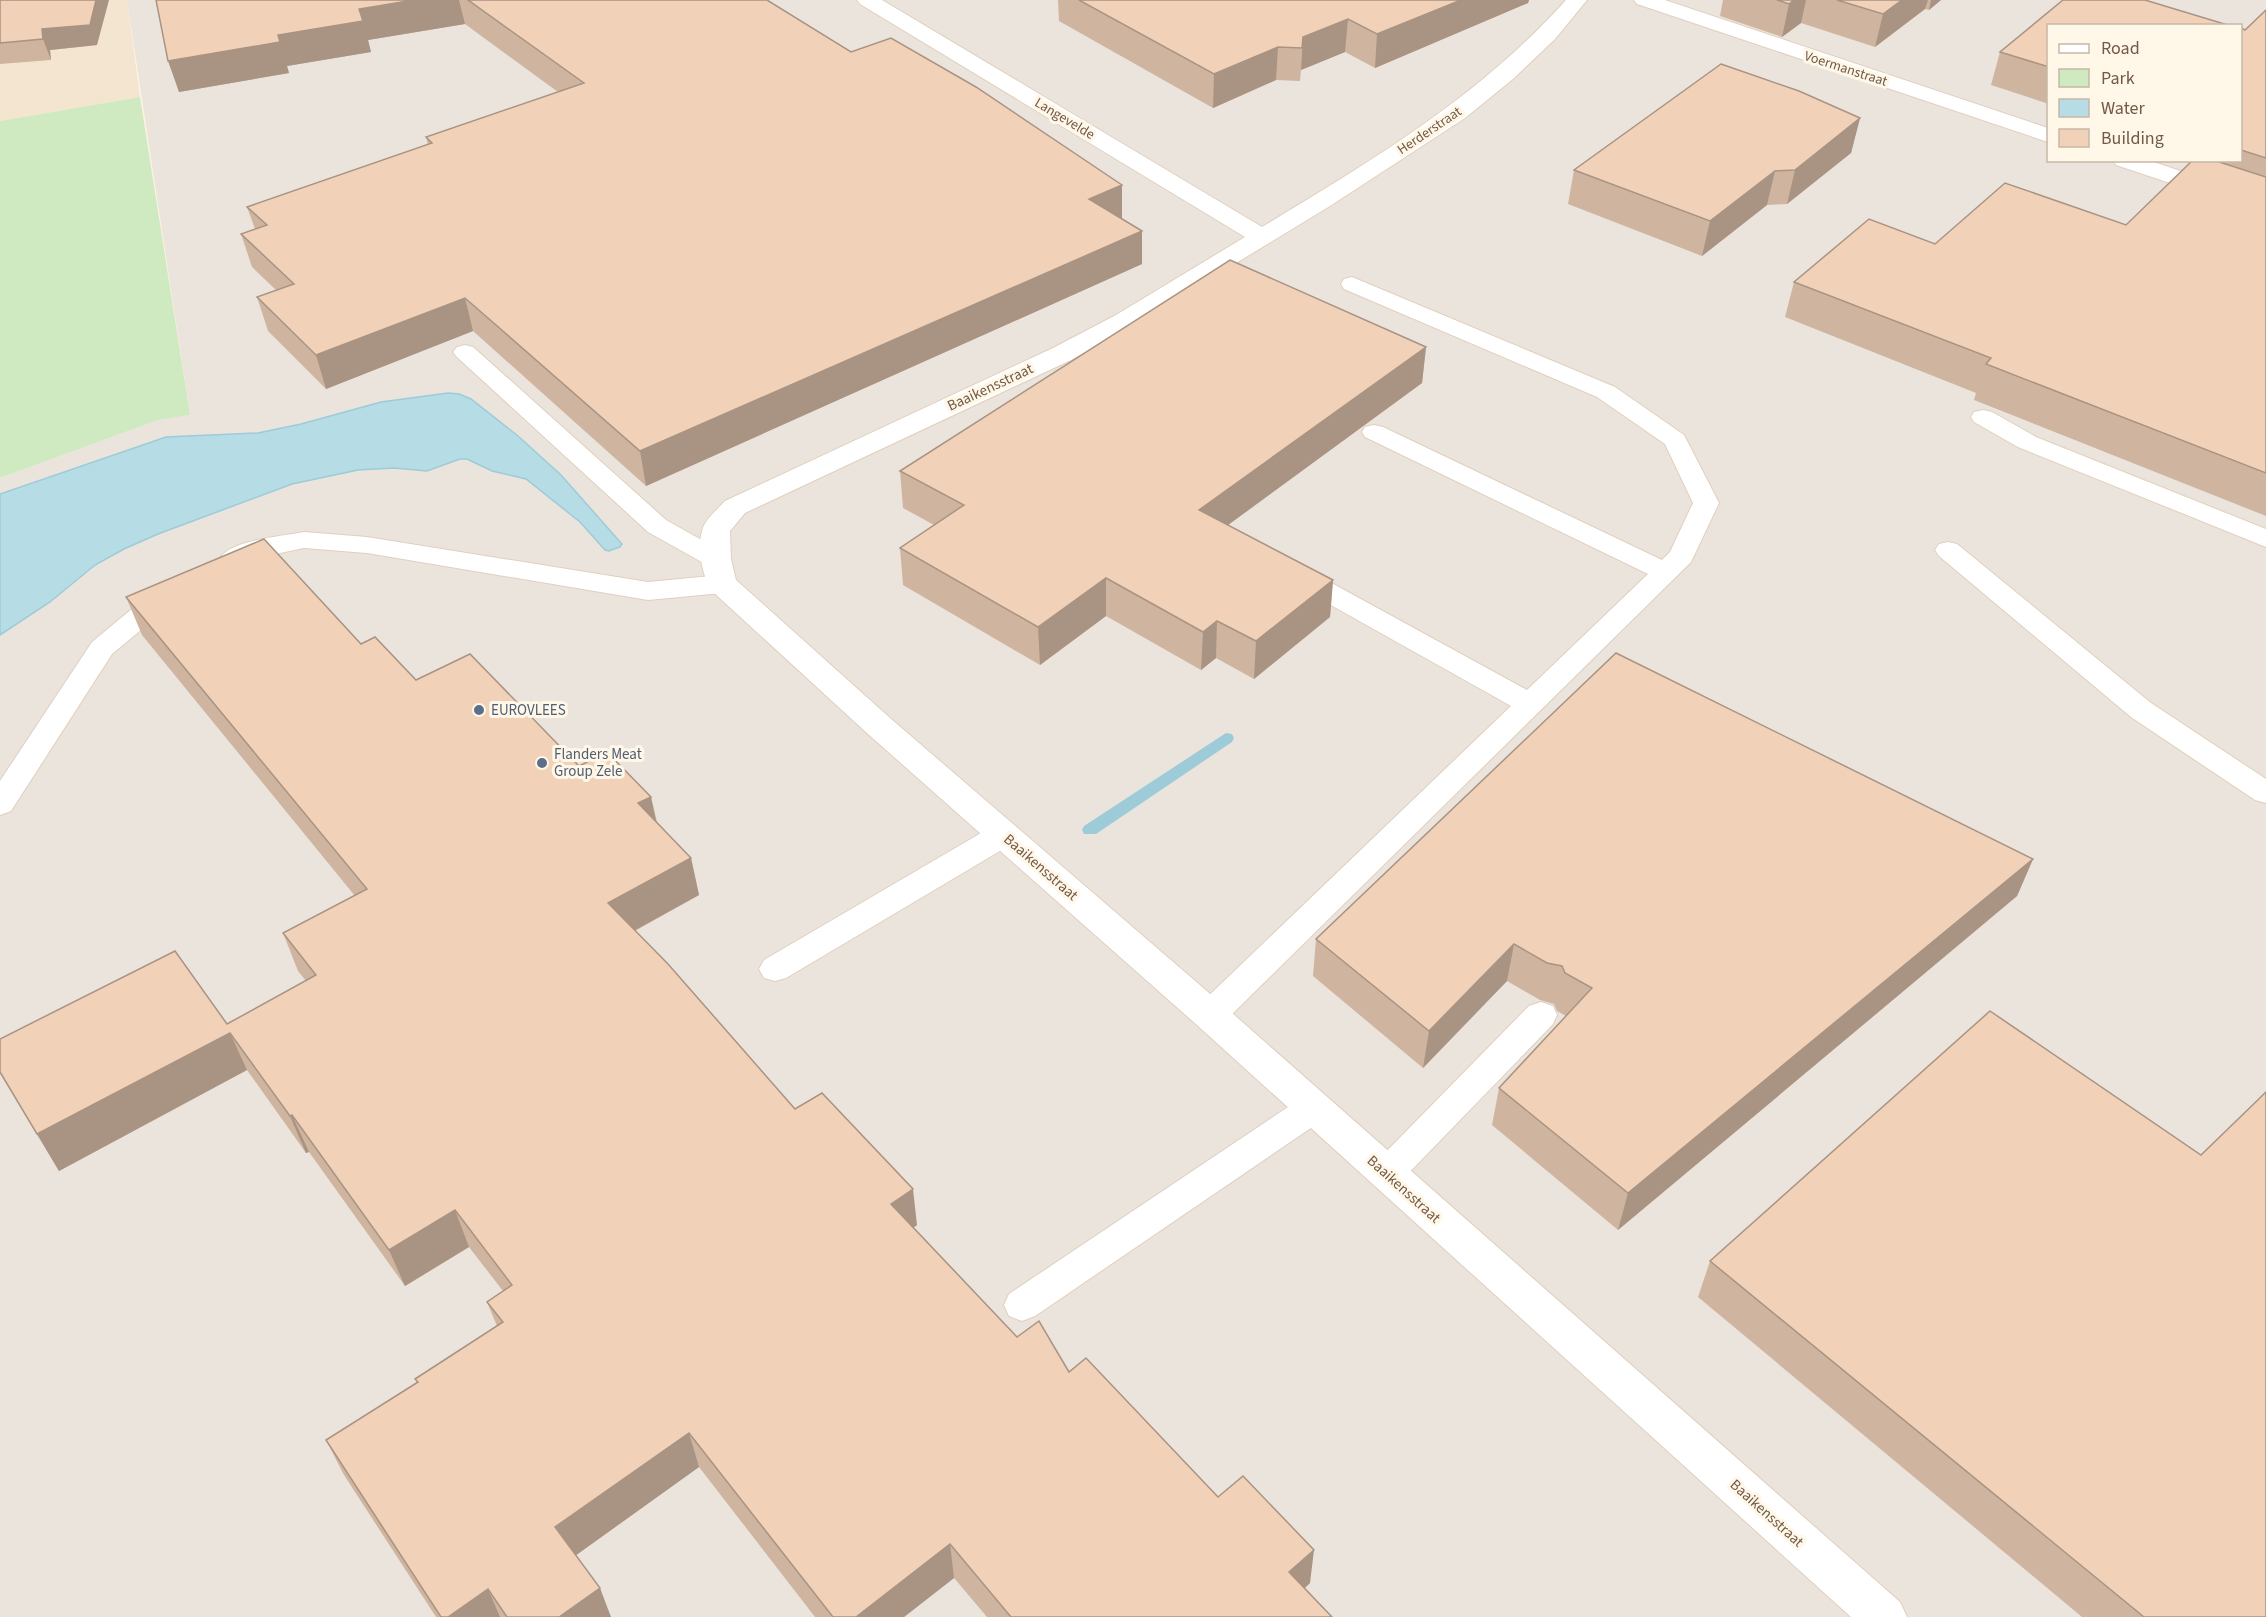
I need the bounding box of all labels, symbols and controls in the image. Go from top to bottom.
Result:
legend [2047,24,2242,162]
text: Road [2101,36,2140,61]
street label: Voermanstraat [1802,46,1890,92]
text: Park [2101,66,2135,91]
street label: Langevelde [1031,93,1098,145]
text: Water [2101,96,2145,121]
street label: Herderstraat [1393,102,1466,160]
text: Building [2101,126,2164,151]
street label: Baaikensstraat [944,358,1037,417]
place label: EUROVLEES [491,700,566,721]
marker: EUROVLEES [472,703,486,717]
place label: Flanders Meat Group Zele [554,744,642,782]
marker: Flanders Meat Group Zele [535,756,549,770]
street label: Baaikensstraat [999,829,1083,906]
street label: Baaikensstraat [1362,1151,1445,1228]
street label: Baaikensstraat [1725,1475,1808,1552]

